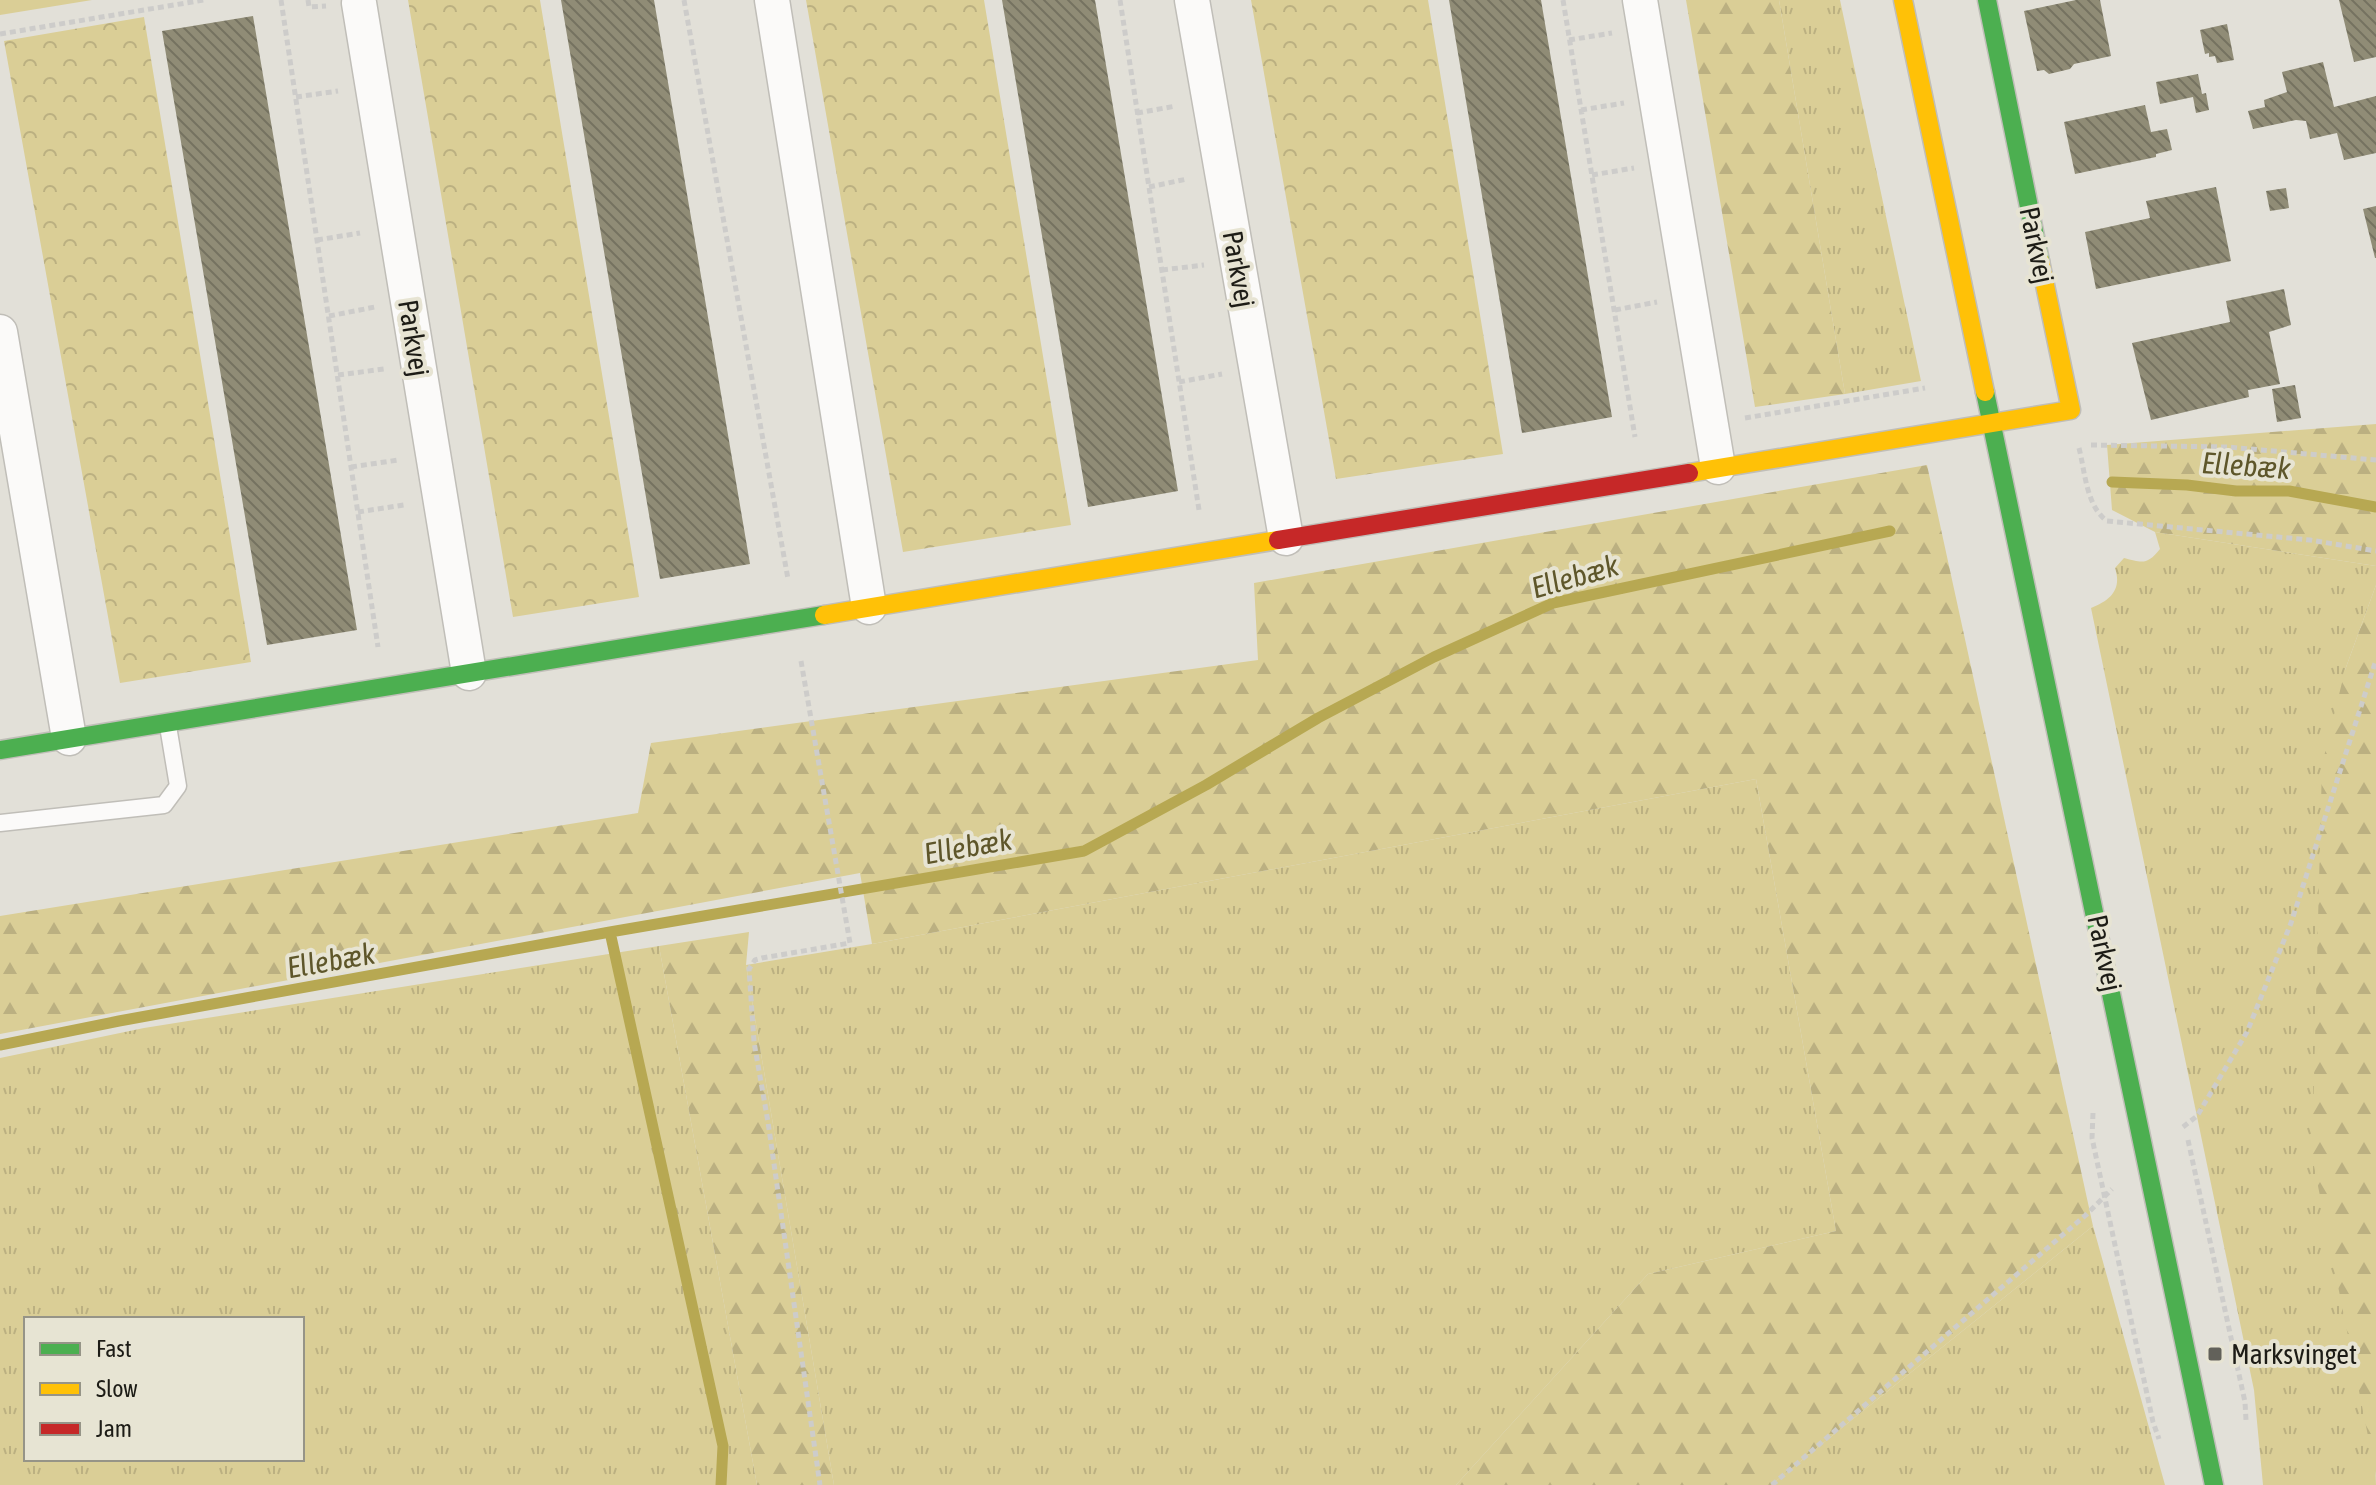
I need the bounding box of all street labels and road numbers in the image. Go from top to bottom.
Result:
street label: Parkvej [2013,204,2061,286]
street label: Parkvej [1217,228,1261,310]
street label: Parkvej [392,297,436,379]
street label: Parkvej [2081,912,2129,994]

